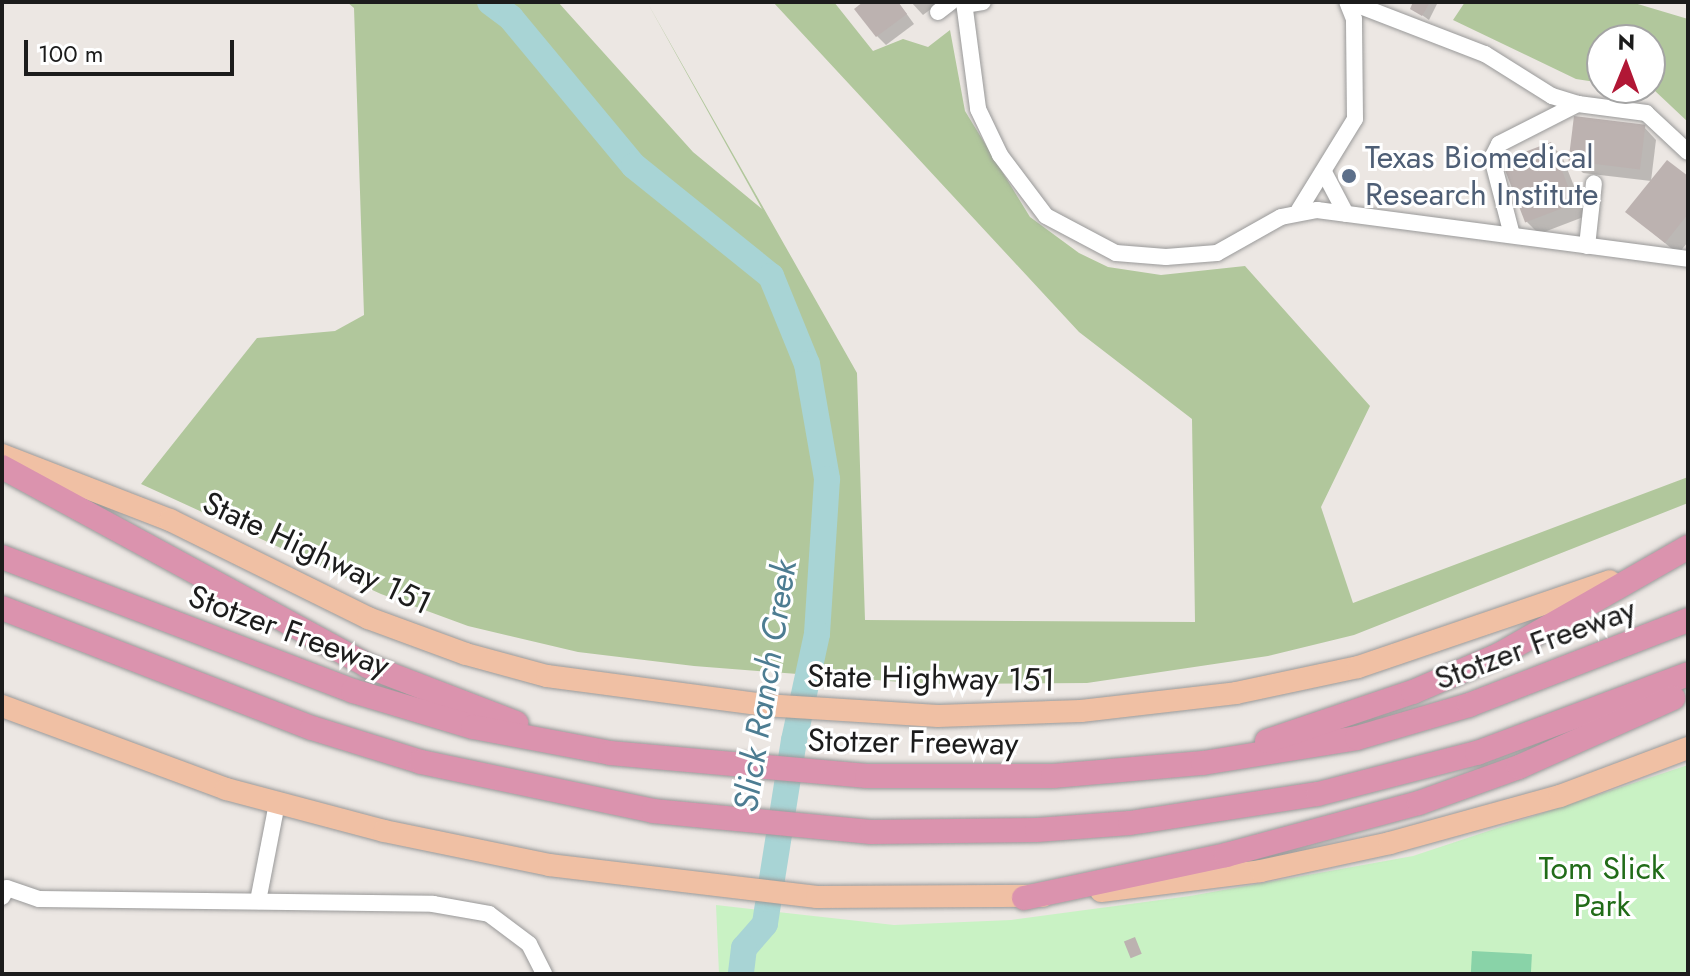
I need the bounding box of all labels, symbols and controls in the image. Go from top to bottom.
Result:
scale bar [28,24,238,74]
north arrow [1586,24,1666,104]
text: N [1617,26,1635,58]
text: 100 m [38,36,104,71]
place label: Texas Biomedical Research Institute [1365,139,1599,214]
marker: Texas Biomedical Research Institute [1340,167,1358,185]
street label: State Highway 151 [197,483,437,623]
water label: Slick Ranch Creek [725,557,805,815]
street label: Stotzer Freeway [183,577,395,685]
street label: Stotzer Freeway [1429,590,1641,698]
street label: State Highway 151 [807,657,1055,699]
street label: Stotzer Freeway [807,721,1019,763]
park label: Tom Slick Park [1539,850,1665,925]

